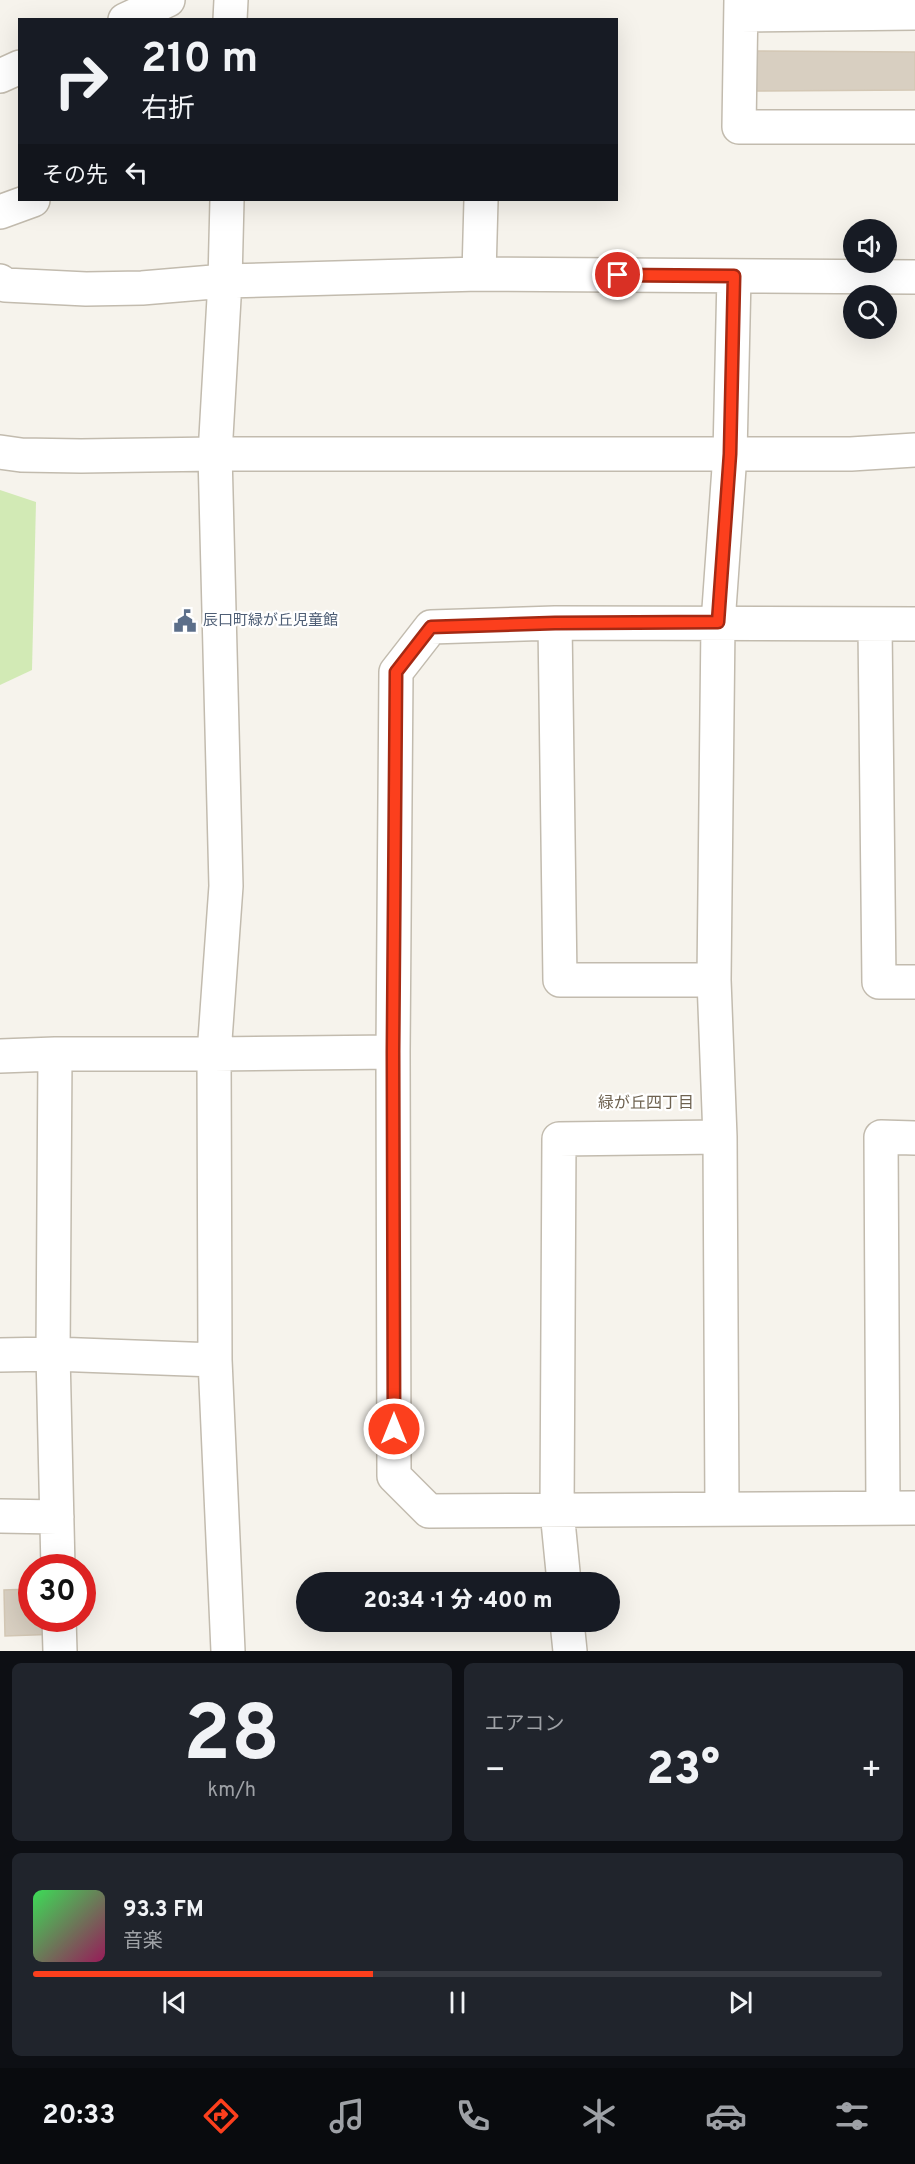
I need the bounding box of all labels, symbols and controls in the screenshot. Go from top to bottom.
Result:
text: 210 m [141,34,258,87]
icon: right [42,42,120,120]
text: 右折 [141,93,195,127]
icon: left [120,156,153,189]
text: その先 [42,163,108,190]
map controls [843,219,897,339]
button: sound [843,219,897,273]
pin [592,249,643,300]
icon: arrive [601,258,634,291]
button: search [843,285,897,339]
public building icon: 辰口町緑が丘児童館 [172,608,198,634]
place label: 辰口町緑が丘児童館 [203,612,338,631]
district label: 緑が丘四丁目 [598,1094,694,1114]
position arrow [362,1397,426,1461]
speed limit sign: 30 [18,1554,96,1632]
text: 20:34 · 1 分 · 400 m [364,1588,552,1615]
text: 28 [183,1689,280,1788]
text: エアコン [485,1712,565,1738]
text: 23° [647,1743,720,1800]
text: − [485,1751,506,1793]
text: + [861,1751,882,1793]
text: km/h [207,1778,256,1804]
text: 93.3 FM [123,1897,204,1924]
text: 音楽 [123,1929,163,1955]
icon: previous [158,1986,191,2019]
icon: pause [441,1986,474,2019]
icon: next [724,1986,757,2019]
icon: directions [200,2095,242,2137]
icon: music [326,2095,368,2137]
icon: phone [452,2095,494,2137]
icon: climate [578,2095,620,2137]
icon: car [705,2095,747,2137]
icon: filters [831,2095,873,2137]
text: 20:33 [42,2099,115,2133]

